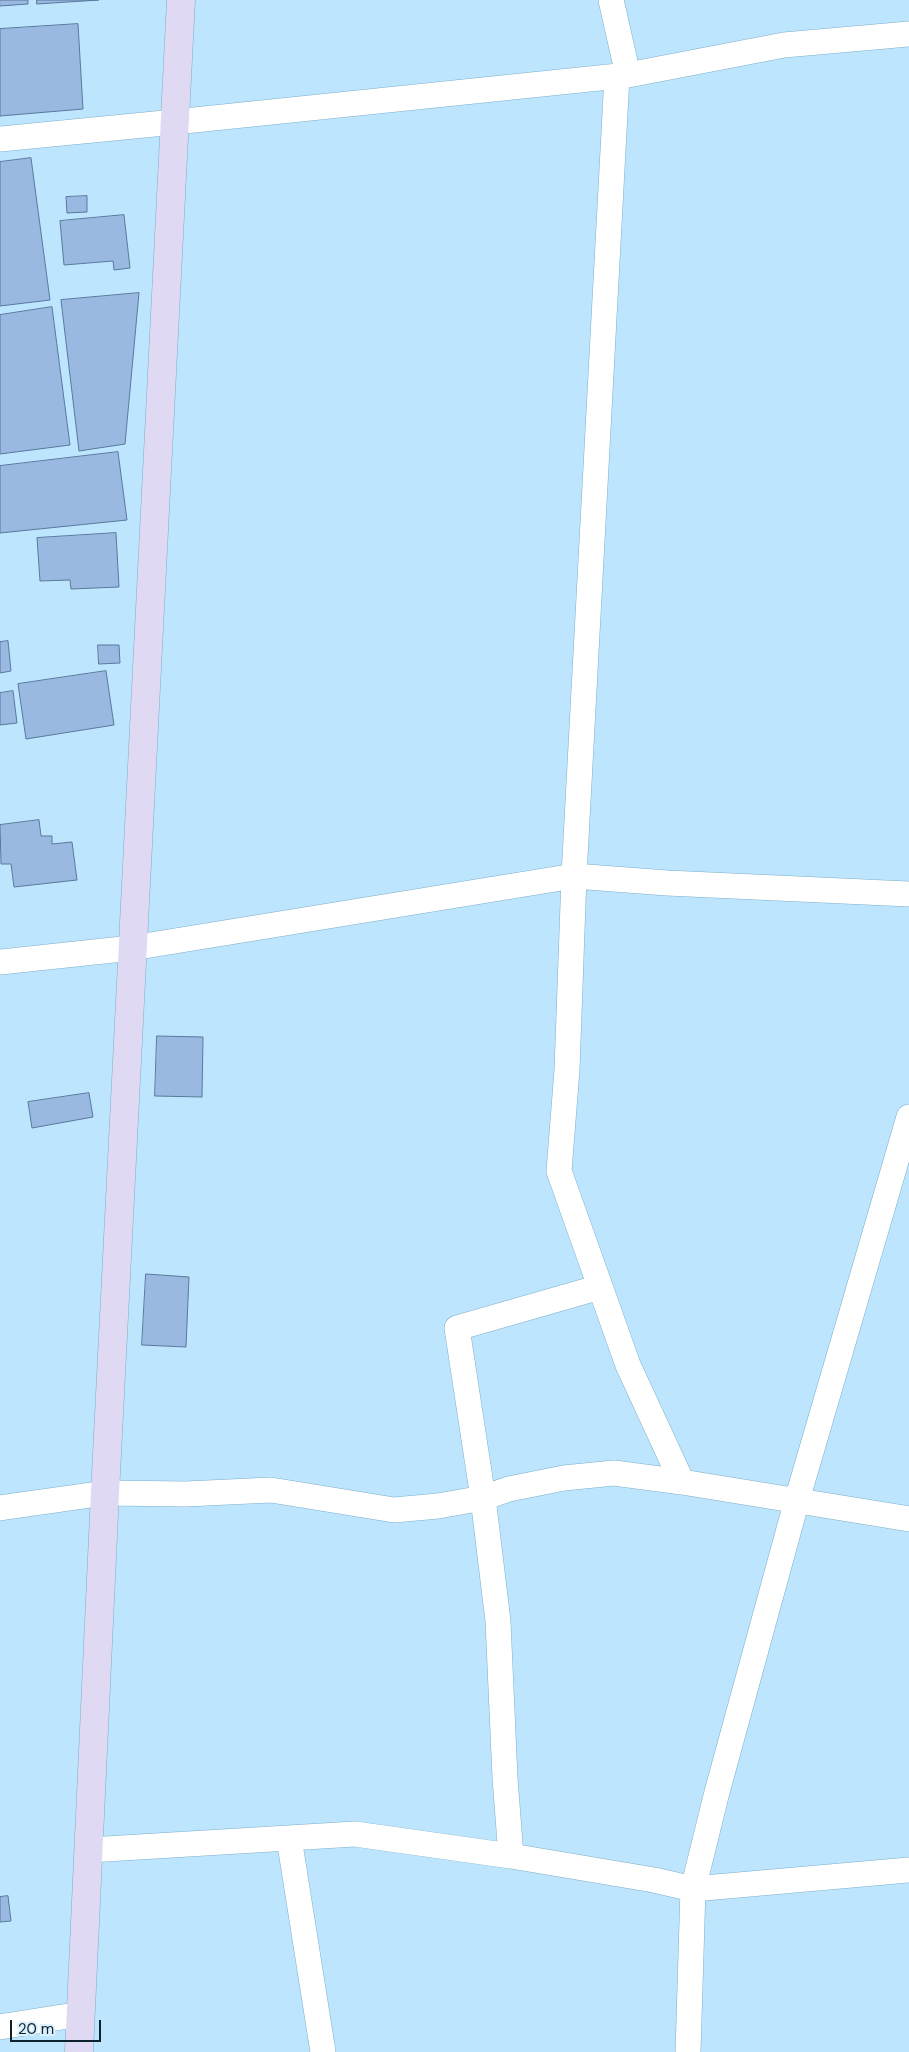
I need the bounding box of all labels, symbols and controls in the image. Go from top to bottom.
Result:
scale bar [12,2010,104,2042]
text: 20 m [18,2019,54,2039]

